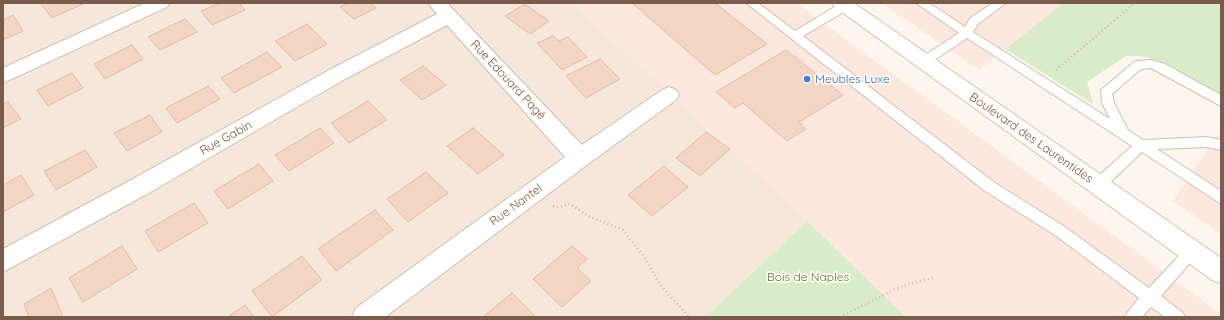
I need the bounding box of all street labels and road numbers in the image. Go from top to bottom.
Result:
street label: Rue Edouard Pagé [467,37,549,123]
street label: Boulevard des Laurentides [966,90,1096,186]
street label: Rue Gabin [197,118,255,158]
street label: Rue Nantel [487,181,545,229]

